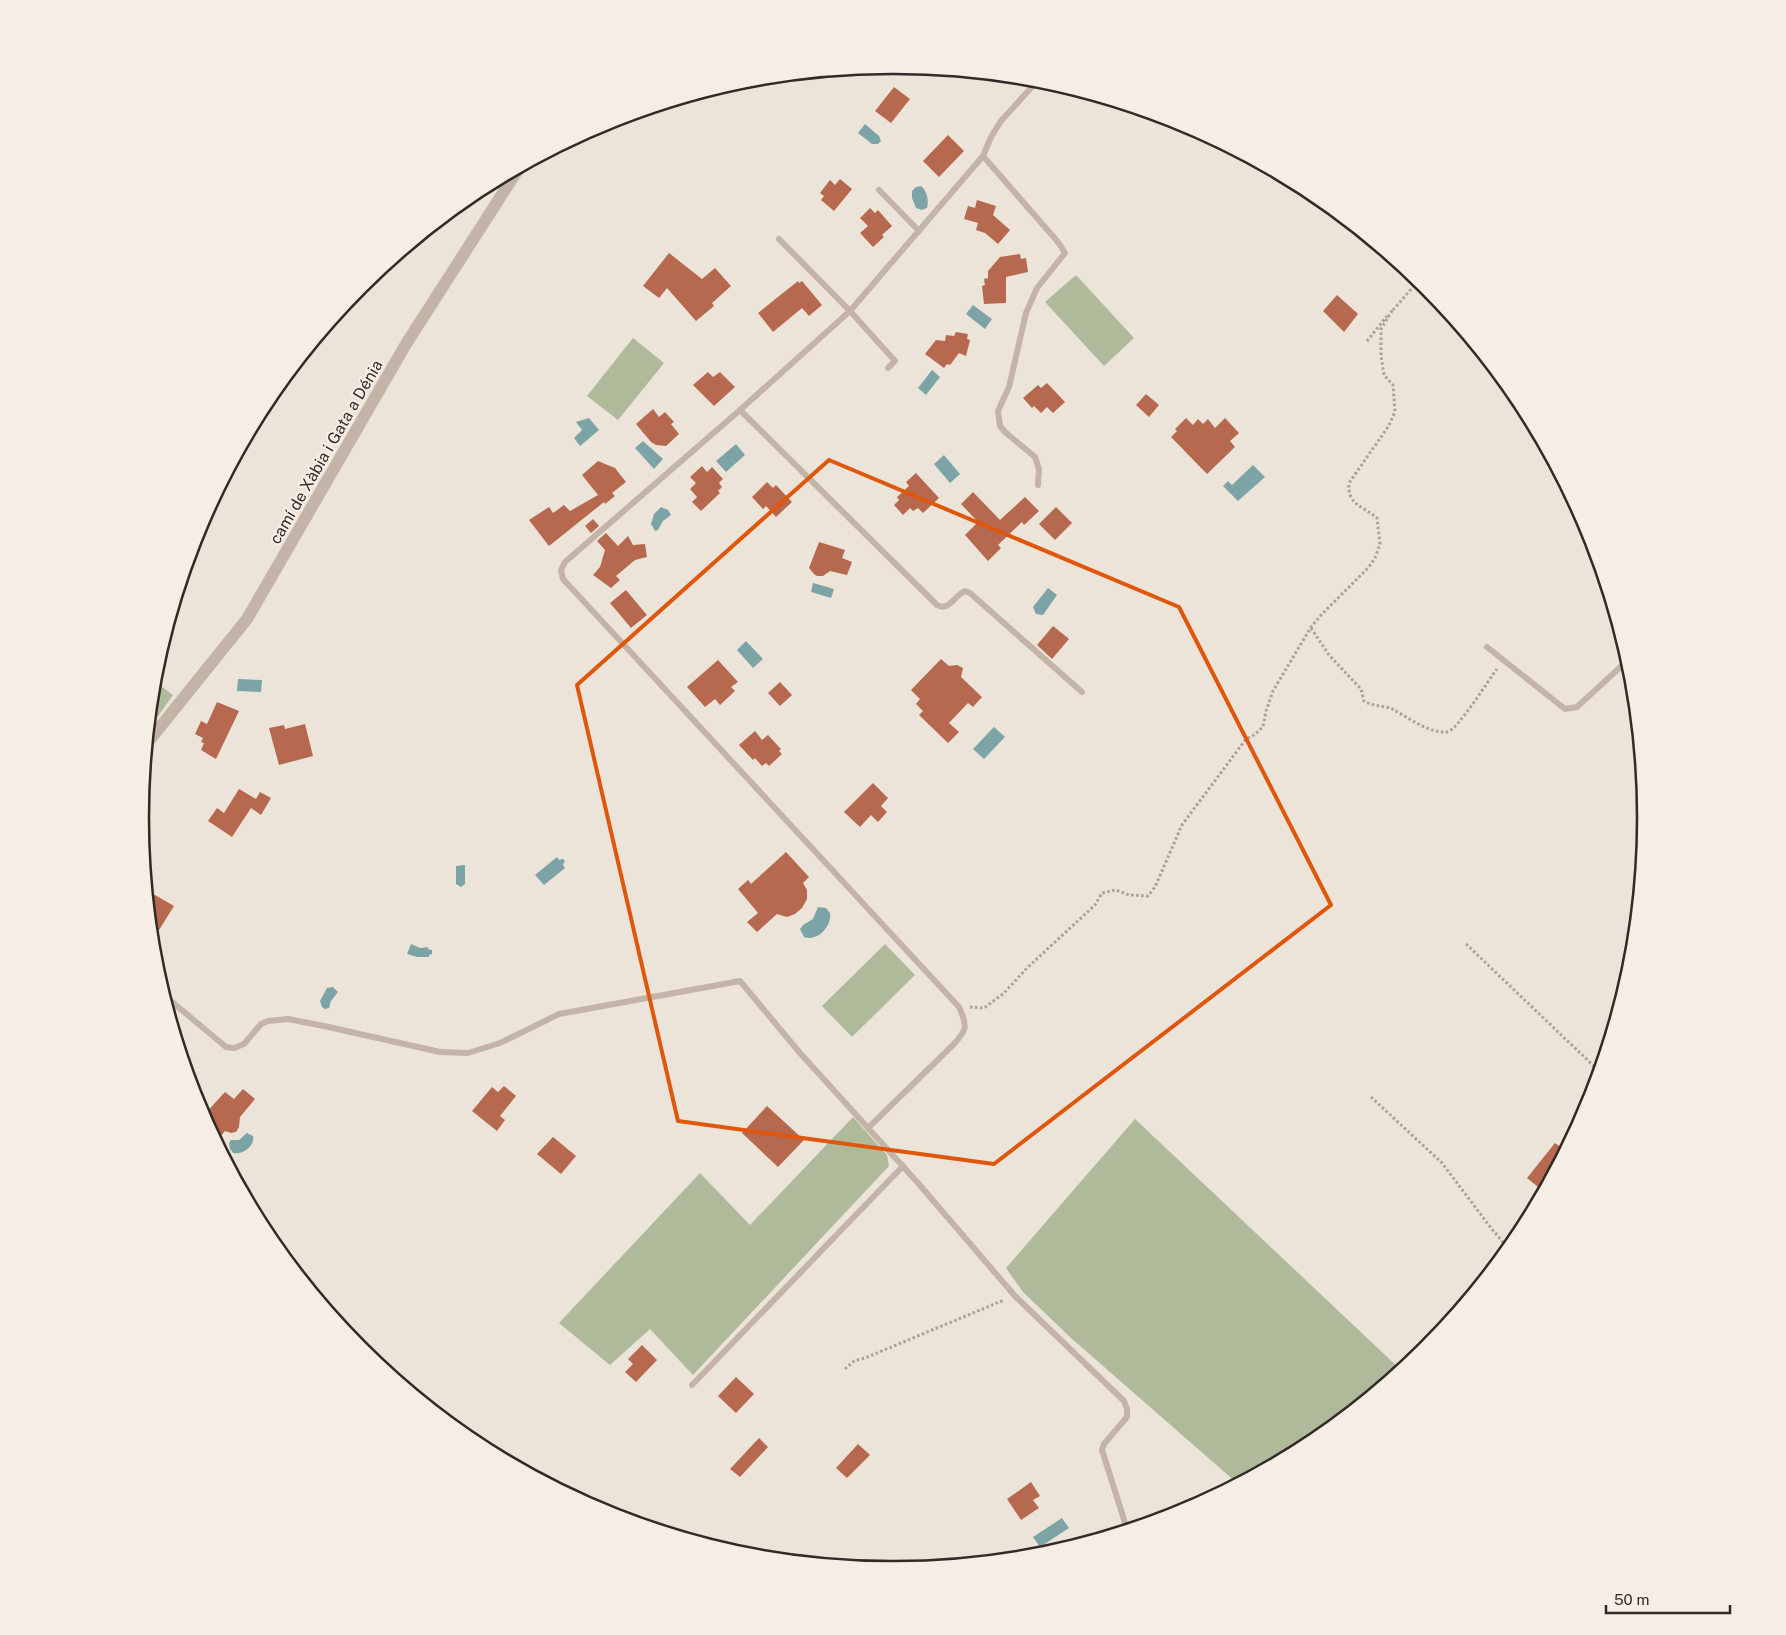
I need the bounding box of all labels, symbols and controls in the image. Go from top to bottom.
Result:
street label: camí de Xàbia i Gata a Dénia [265,357,387,547]
scale bar [1606,1582,1730,1614]
text: 50 m [1614,1591,1649,1608]

